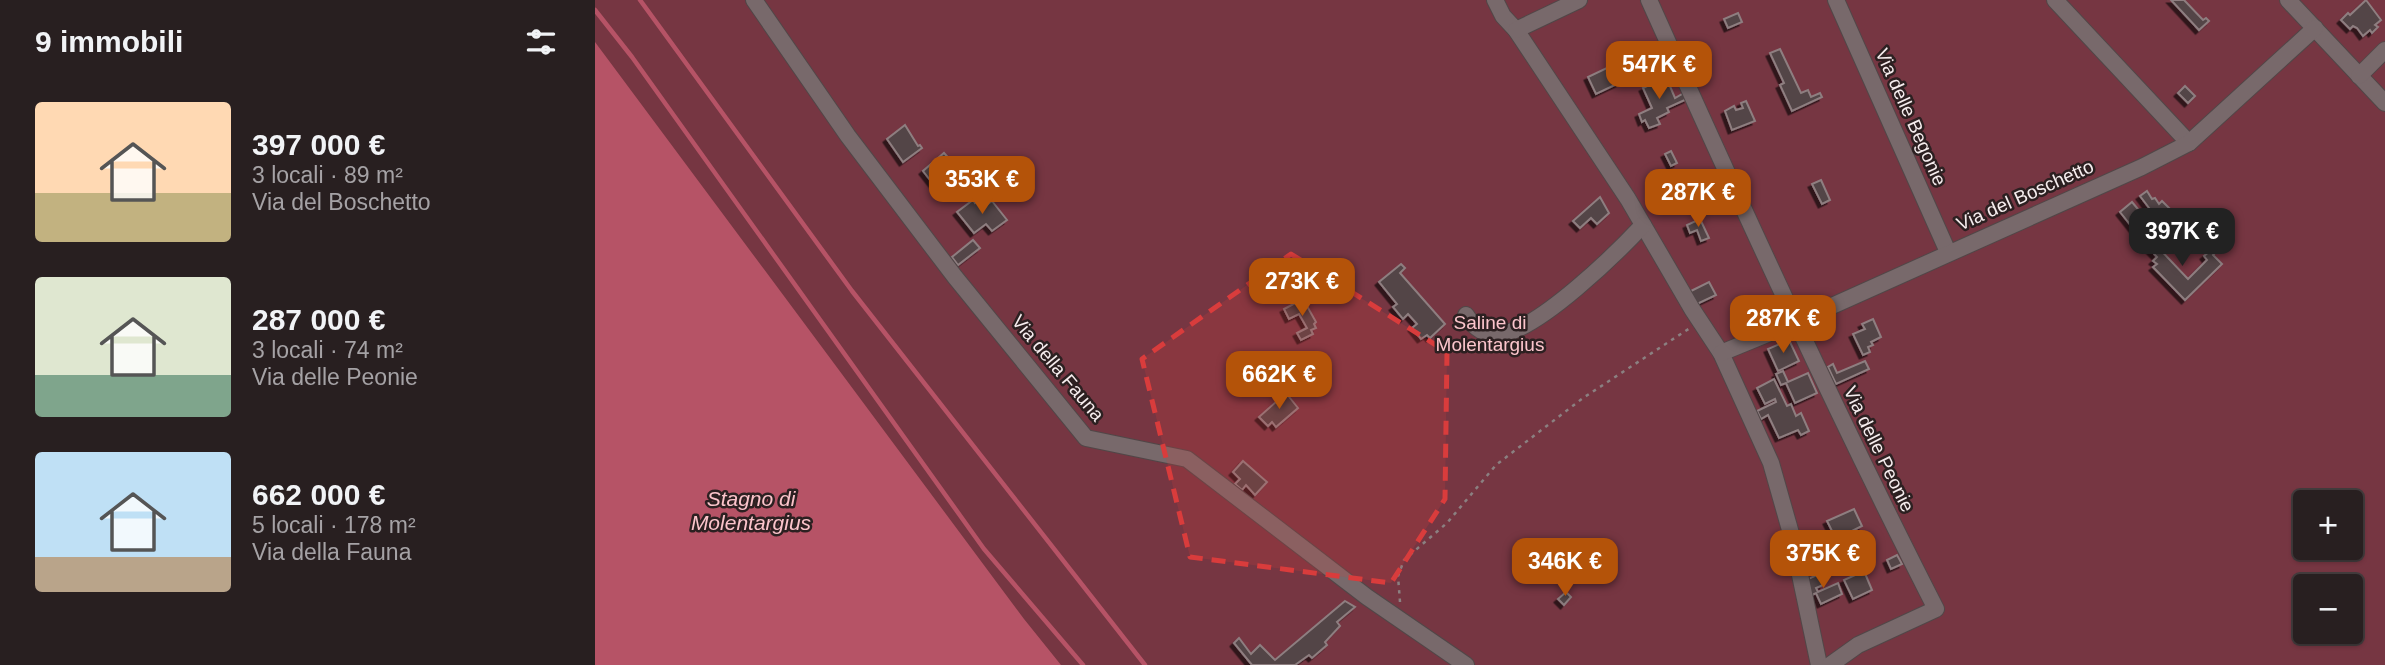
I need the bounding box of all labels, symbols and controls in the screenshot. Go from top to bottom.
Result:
icon: filters [522,23,560,61]
text: 9 immobili [35,25,183,58]
pin: 547K € [1602,42,1716,101]
street label: Via delle Begonie [1871,45,1951,189]
text: 547K € [1622,51,1696,77]
text: 397 000 € [252,128,385,161]
icon: home [91,130,175,214]
street label: Via del Boschetto [1953,155,2097,235]
pin: 353K € [925,156,1039,216]
text: 3 locali · 89 m² [252,162,403,188]
text: 353K € [945,166,1019,192]
pin: 287K € [1641,170,1755,229]
text: 287K € [1661,179,1735,205]
text: Via del Boschetto [252,189,431,215]
pin: 397K € [2125,208,2239,268]
text: 397K € [2145,218,2219,244]
pin: 273K € [1245,258,1359,318]
text: 273K € [1265,268,1339,294]
pin: 287K € [1726,296,1840,355]
text: 287 000 € [252,303,385,336]
icon: home [91,305,175,389]
text: 287K € [1746,305,1820,331]
street label: Via della Fauna [1008,311,1109,426]
park label: Saline di Molentargius [1436,312,1544,355]
text: 3 locali · 74 m² [252,337,403,363]
pin: 662K € [1222,352,1336,411]
text: 662K € [1242,361,1316,387]
text: Via delle Peonie [252,364,418,390]
street label: Via delle Peonie [1840,383,1918,515]
text: 662 000 € [252,478,385,511]
icon: home [91,480,175,564]
water label: Stagno di Molentargius [691,487,812,534]
map controls [2293,490,2363,644]
button: + [2293,490,2363,560]
text: 5 locali · 178 m² [252,512,416,538]
pin: 375K € [1766,530,1880,590]
pin: 346K € [1508,538,1622,598]
text: Via della Fauna [252,539,411,565]
text: 375K € [1786,540,1860,566]
text: 346K € [1528,548,1602,574]
button: − [2293,574,2363,644]

